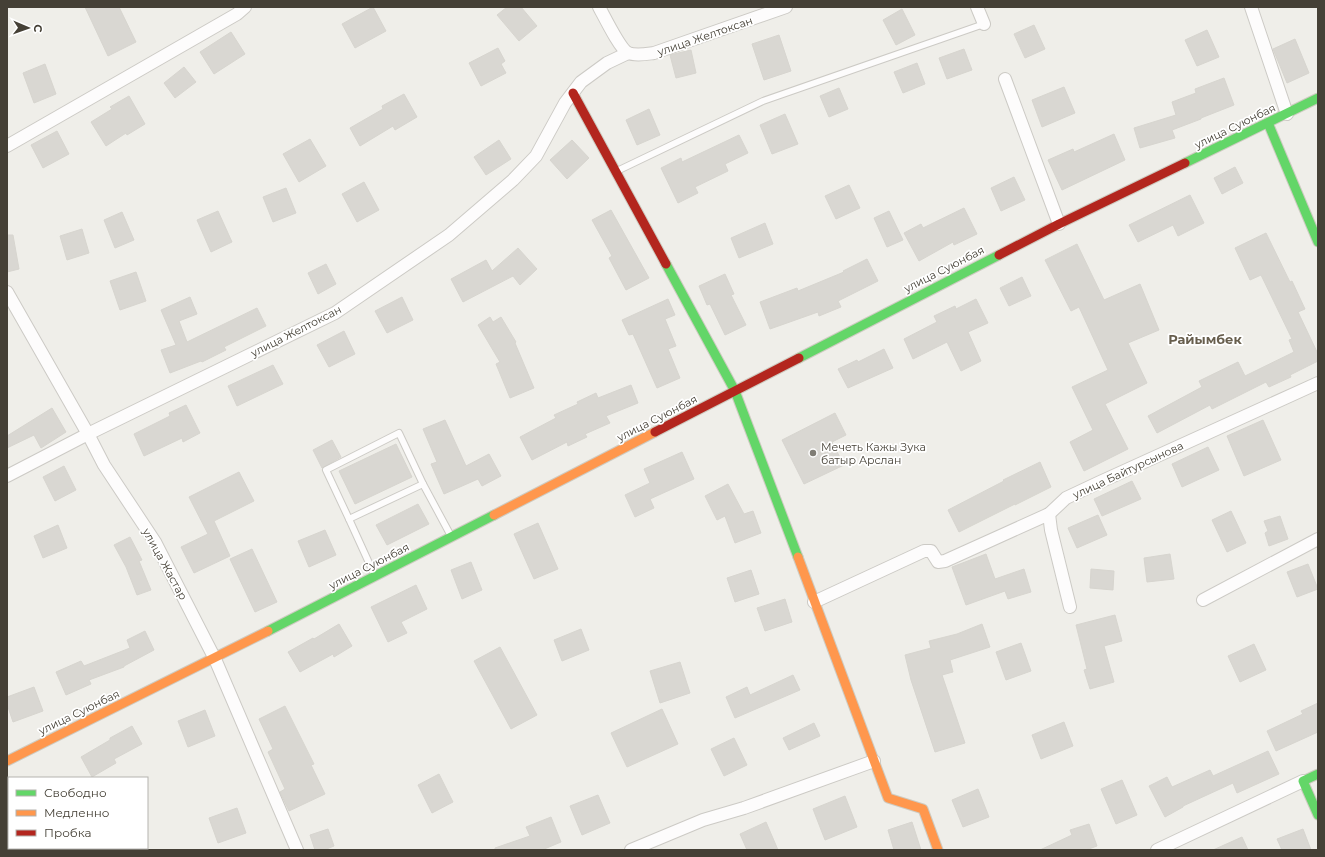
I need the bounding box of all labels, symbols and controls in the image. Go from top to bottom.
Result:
north arrow [8,8,48,48]
street label: улица Желтоксан [655,13,754,59]
text: С [31,24,45,33]
street label: улица Суюнбая [1191,100,1278,152]
street label: улица Суюнбая [901,243,987,296]
street label: улица Желтоксан [247,302,344,360]
district label: Райымбек [1168,331,1242,347]
street label: улица Суюнбая [614,392,700,445]
street label: улица Байтурсынова [1070,438,1186,502]
place label: Мечеть Кажы Зука батыр Арслан [821,440,926,467]
marker: Мечеть Кажы Зука батыр Арслан [808,448,818,458]
street label: улица Жастар [139,525,190,602]
street label: улица Суюнбая [326,540,412,593]
street label: улица Суюнбая [35,686,122,738]
legend [8,777,148,849]
text: Свободно [44,785,107,800]
text: Медленно [44,805,110,820]
text: Пробка [44,825,92,840]

